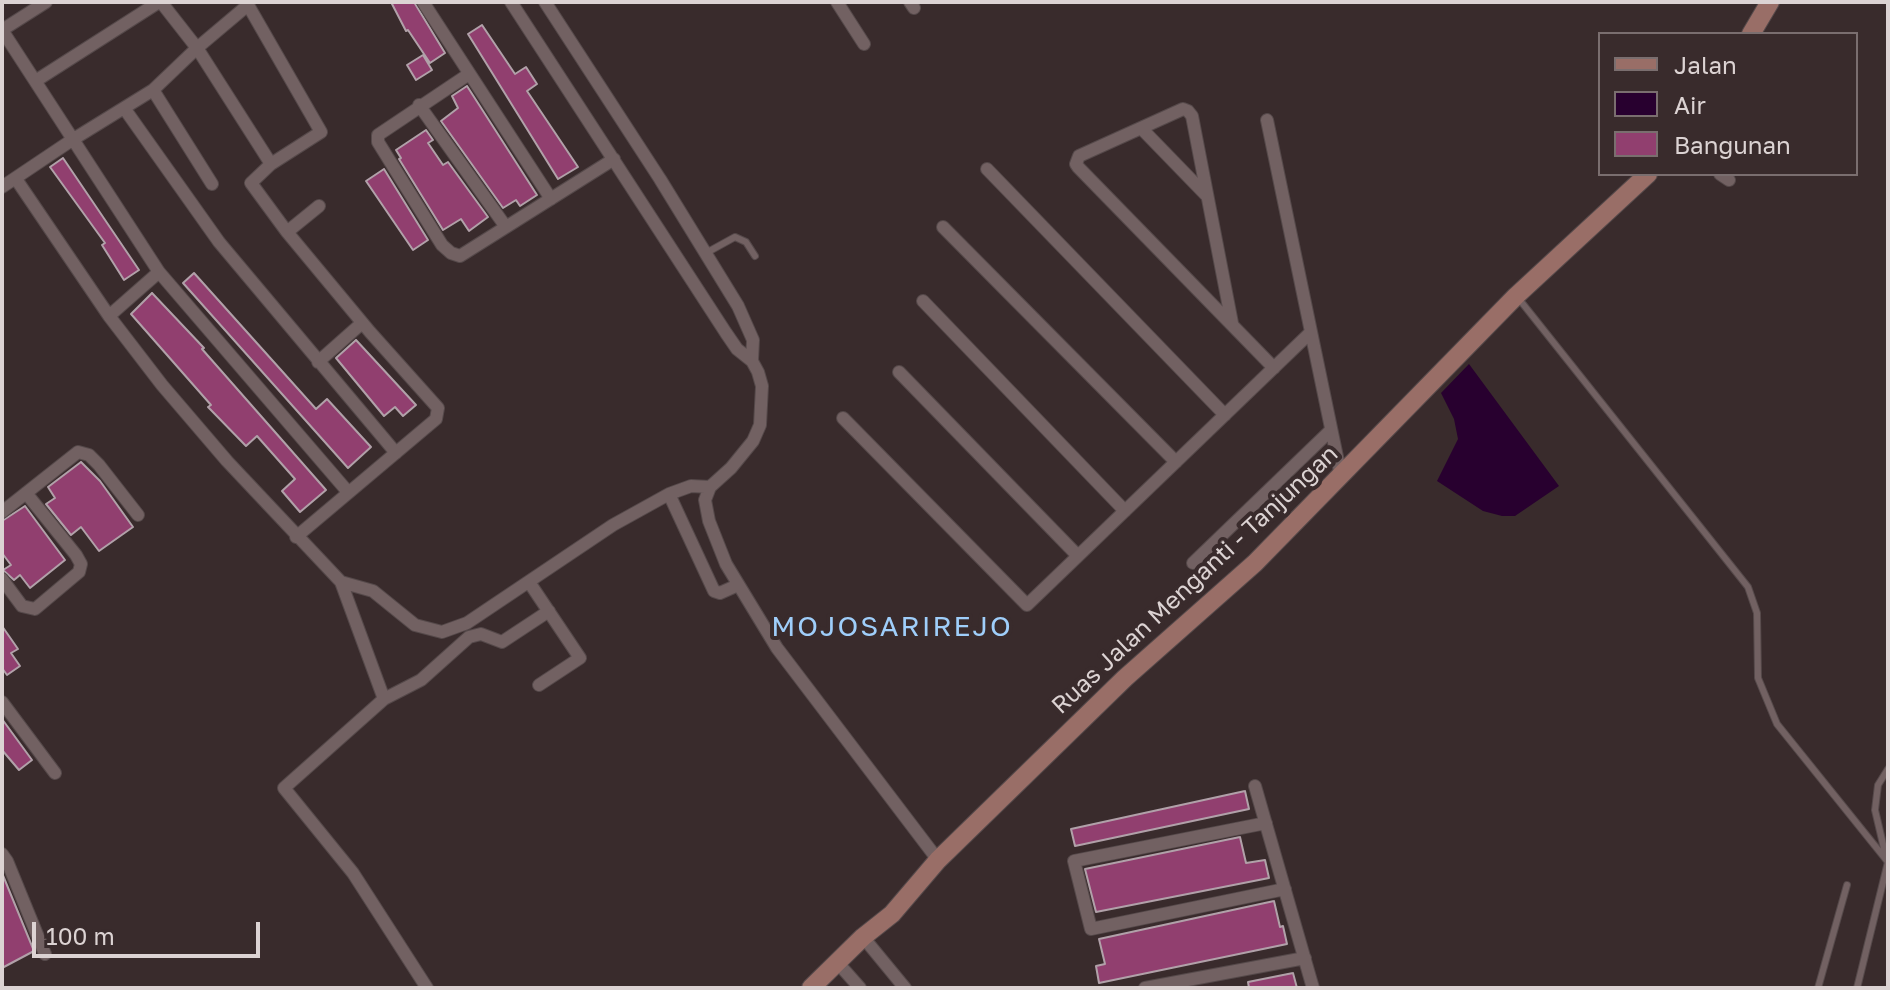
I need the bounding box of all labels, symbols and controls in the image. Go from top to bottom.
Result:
legend [1598,32,1858,176]
text: Jalan [1674,50,1737,79]
text: Air [1674,90,1706,119]
text: Bangunan [1674,130,1791,159]
street label: Ruas Jalan Menganti - Tanjungan [1046,440,1344,720]
district label: MOJOSARIREJO [771,610,1013,644]
scale bar [36,906,264,956]
text: 100 m [46,921,115,950]

